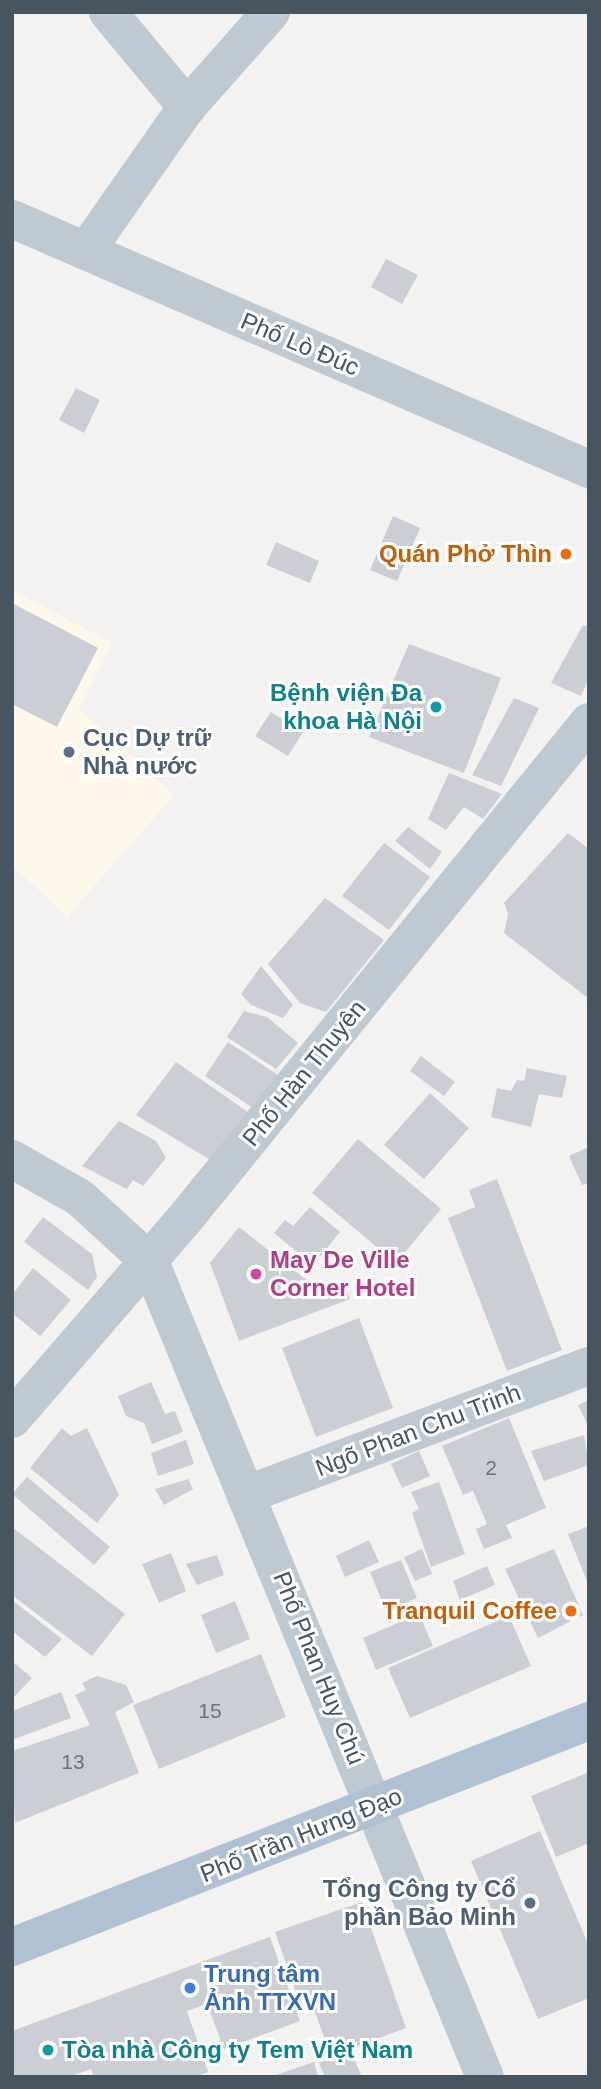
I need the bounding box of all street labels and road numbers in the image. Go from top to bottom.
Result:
street label: Phố Lò Đúc [237,306,363,382]
street label: Phố Hàn Thuyên [236,994,372,1152]
street label: Ngõ Phan Chu Trinh [311,1378,525,1482]
street label: Phố Phan Huy Chú [267,1567,371,1769]
street label: Phố Trần Hưng Đạo [196,1781,406,1889]

